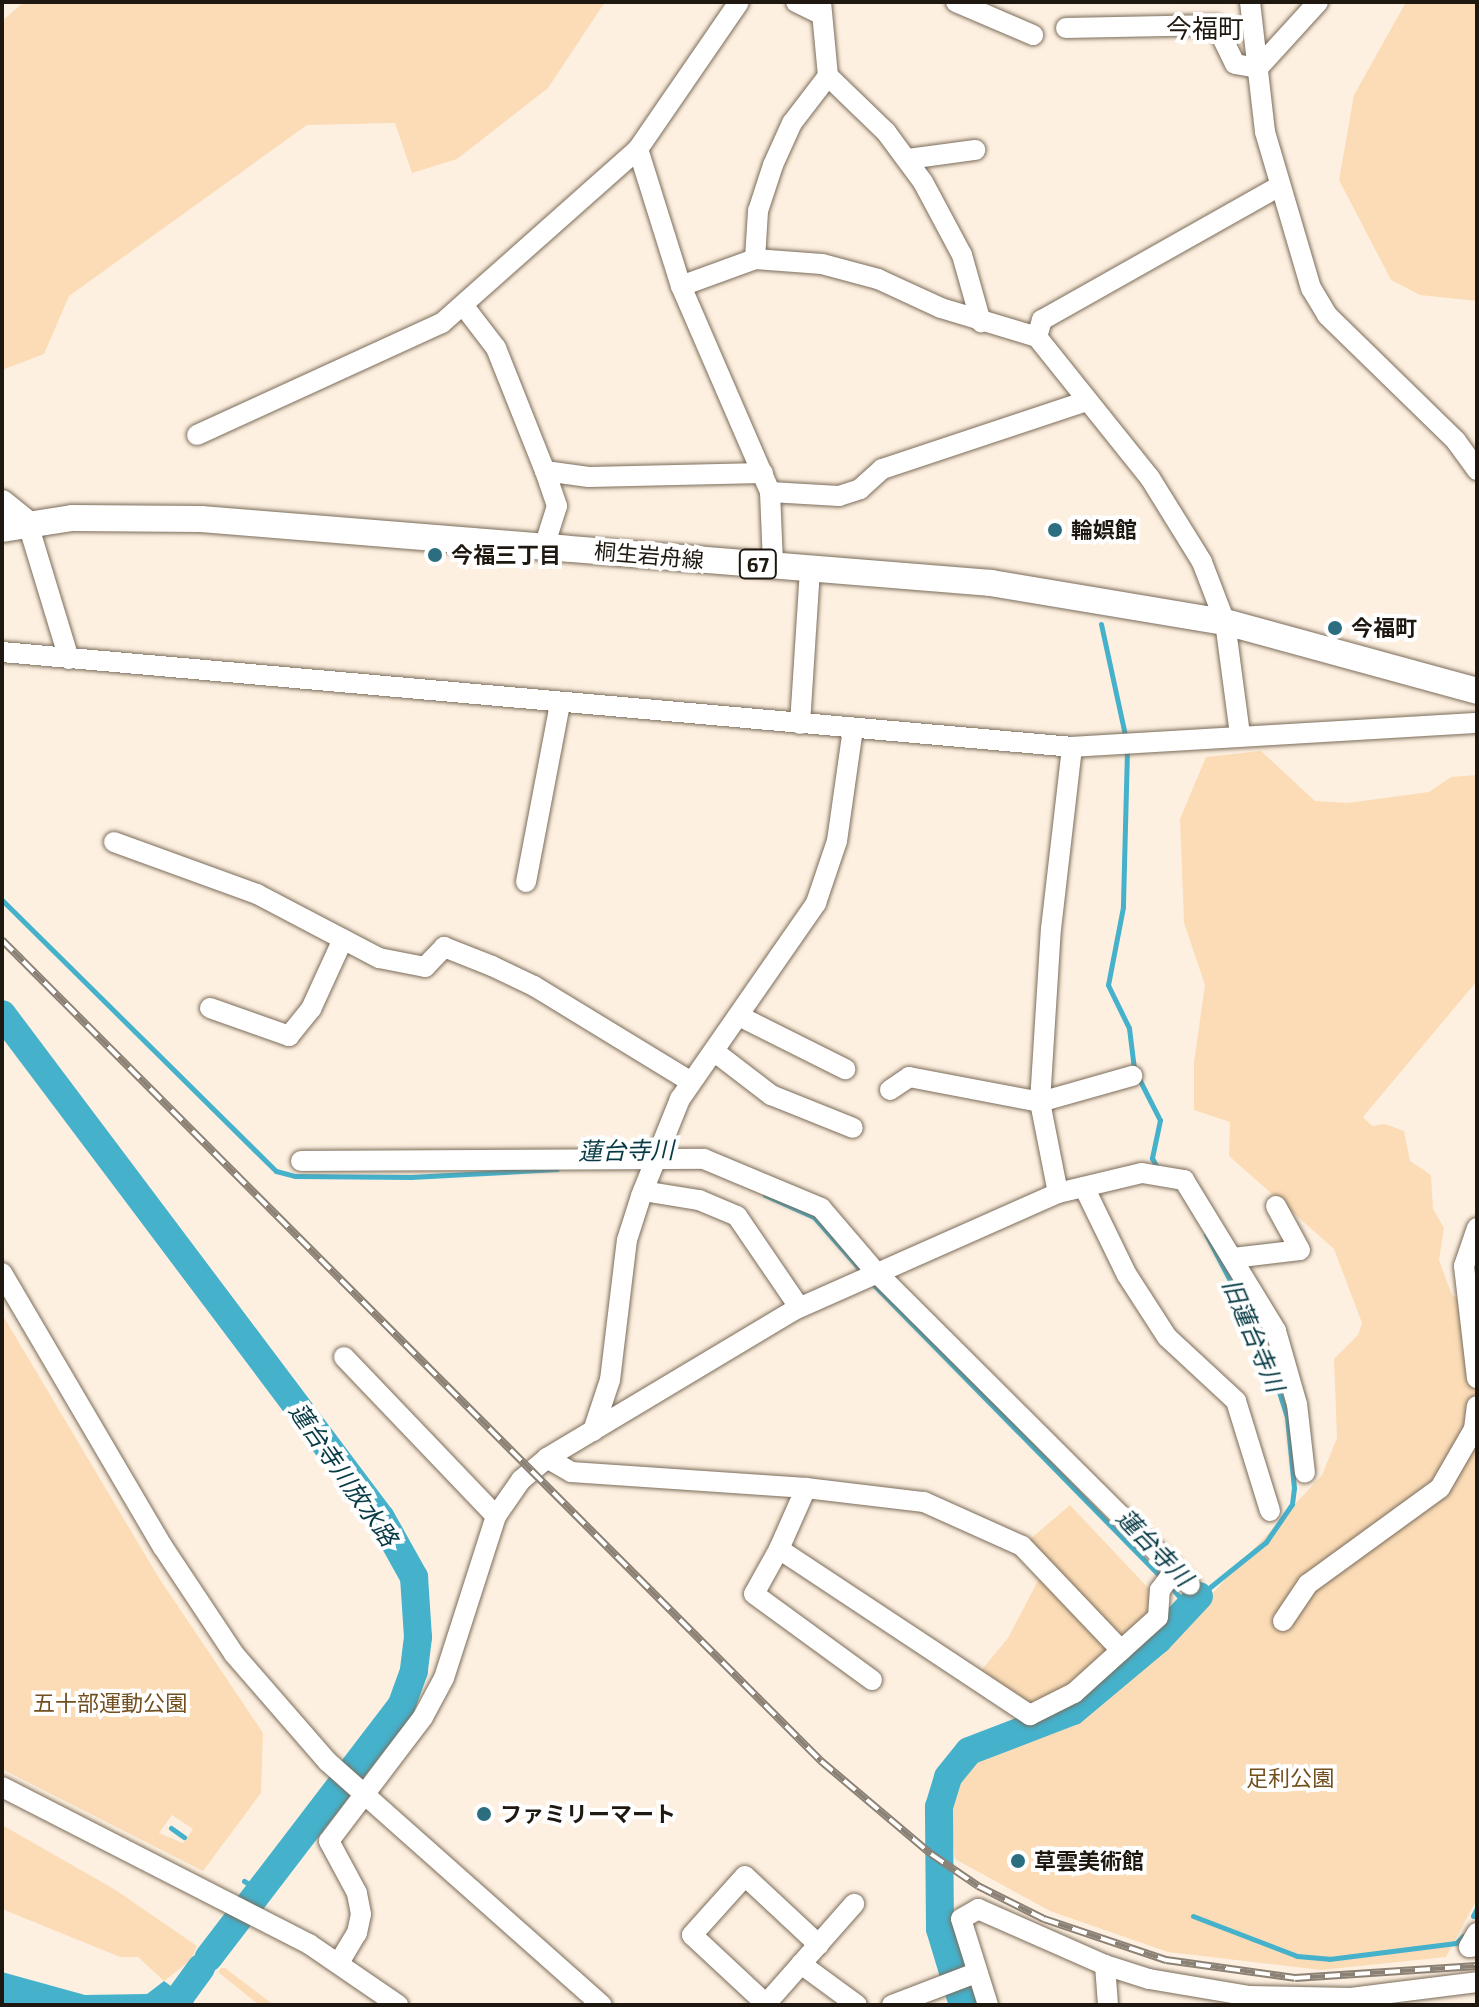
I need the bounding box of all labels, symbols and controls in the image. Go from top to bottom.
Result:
district label: 今福町 [1166,12,1244,44]
place label: 輪娯館 [1071,517,1137,543]
marker: 輪娯館 [1046,521,1064,539]
street label: 桐生岩舟線 [593,537,705,573]
place label: 今福三丁目 [451,542,561,568]
marker: 今福三丁目 [426,546,444,564]
road number: 67 [738,548,778,580]
place label: 今福町 [1351,615,1417,641]
marker: 今福町 [1326,619,1344,637]
water label: 蓮台寺川 [578,1135,674,1165]
water label: 旧蓮台寺川 [1217,1274,1291,1396]
water label: 蓮台寺川放水路 [284,1397,404,1551]
water label: 蓮台寺川 [1111,1502,1199,1592]
park label: 五十部運動公園 [33,1690,187,1716]
park label: 足利公園 [1246,1765,1334,1791]
place label: ファミリーマート [500,1801,676,1827]
marker: ファミリーマート [475,1805,493,1823]
place label: 草雲美術館 [1034,1848,1144,1874]
marker: 草雲美術館 [1009,1852,1027,1870]

